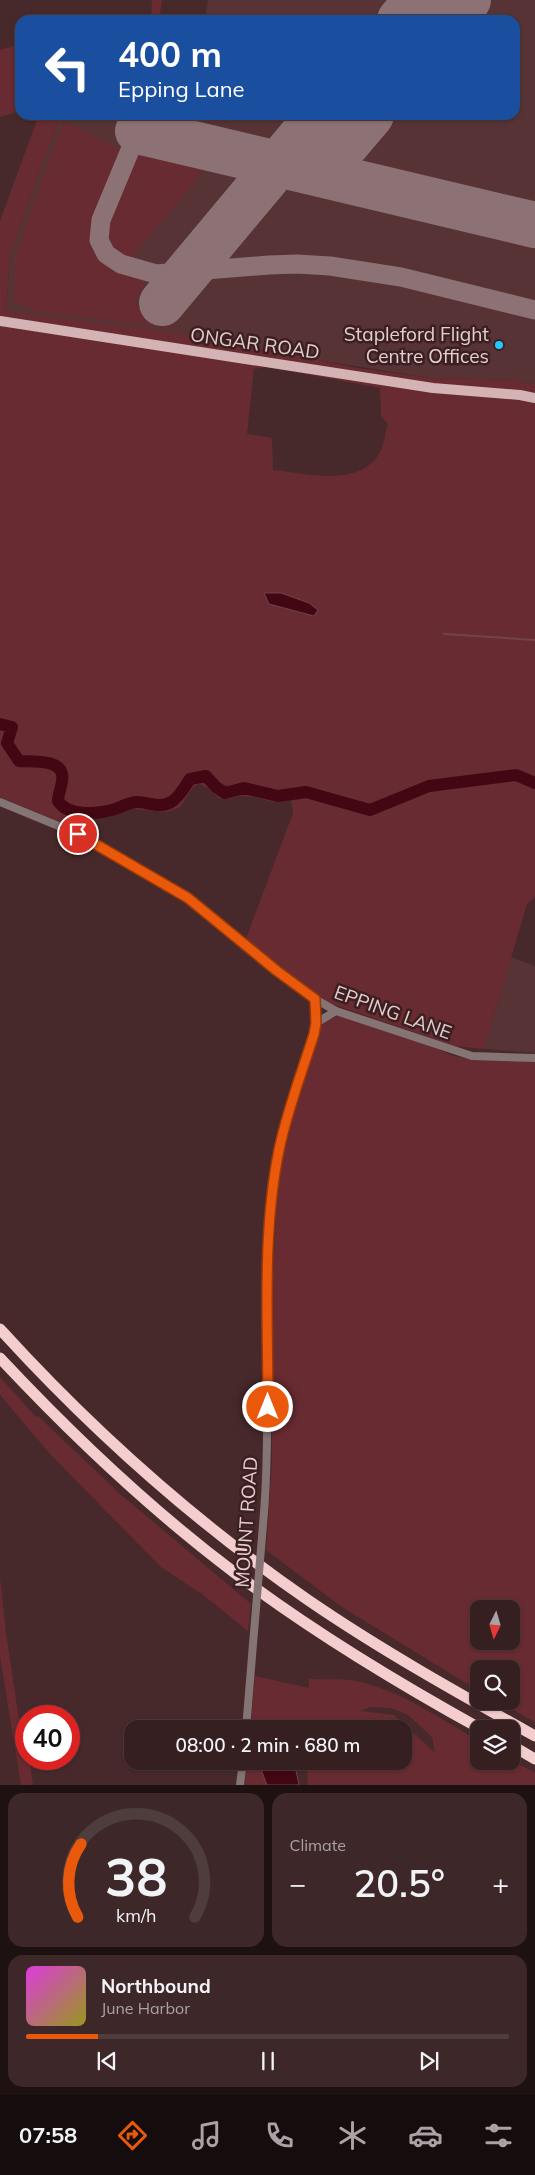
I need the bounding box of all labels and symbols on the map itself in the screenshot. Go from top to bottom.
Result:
street label: ONGAR ROAD [189,322,321,364]
place label: Stapleford Flight Centre Offices [344,322,489,368]
marker: Stapleford Flight Centre Offices [493,339,505,351]
pin [57,813,99,855]
street label: EPPING LANE [331,980,455,1044]
position arrow [241,1380,293,1432]
street label: MOUNT ROAD [229,1456,263,1588]
north arrow [470,1600,520,1650]
speed limit sign: 40 [15,1705,80,1770]

